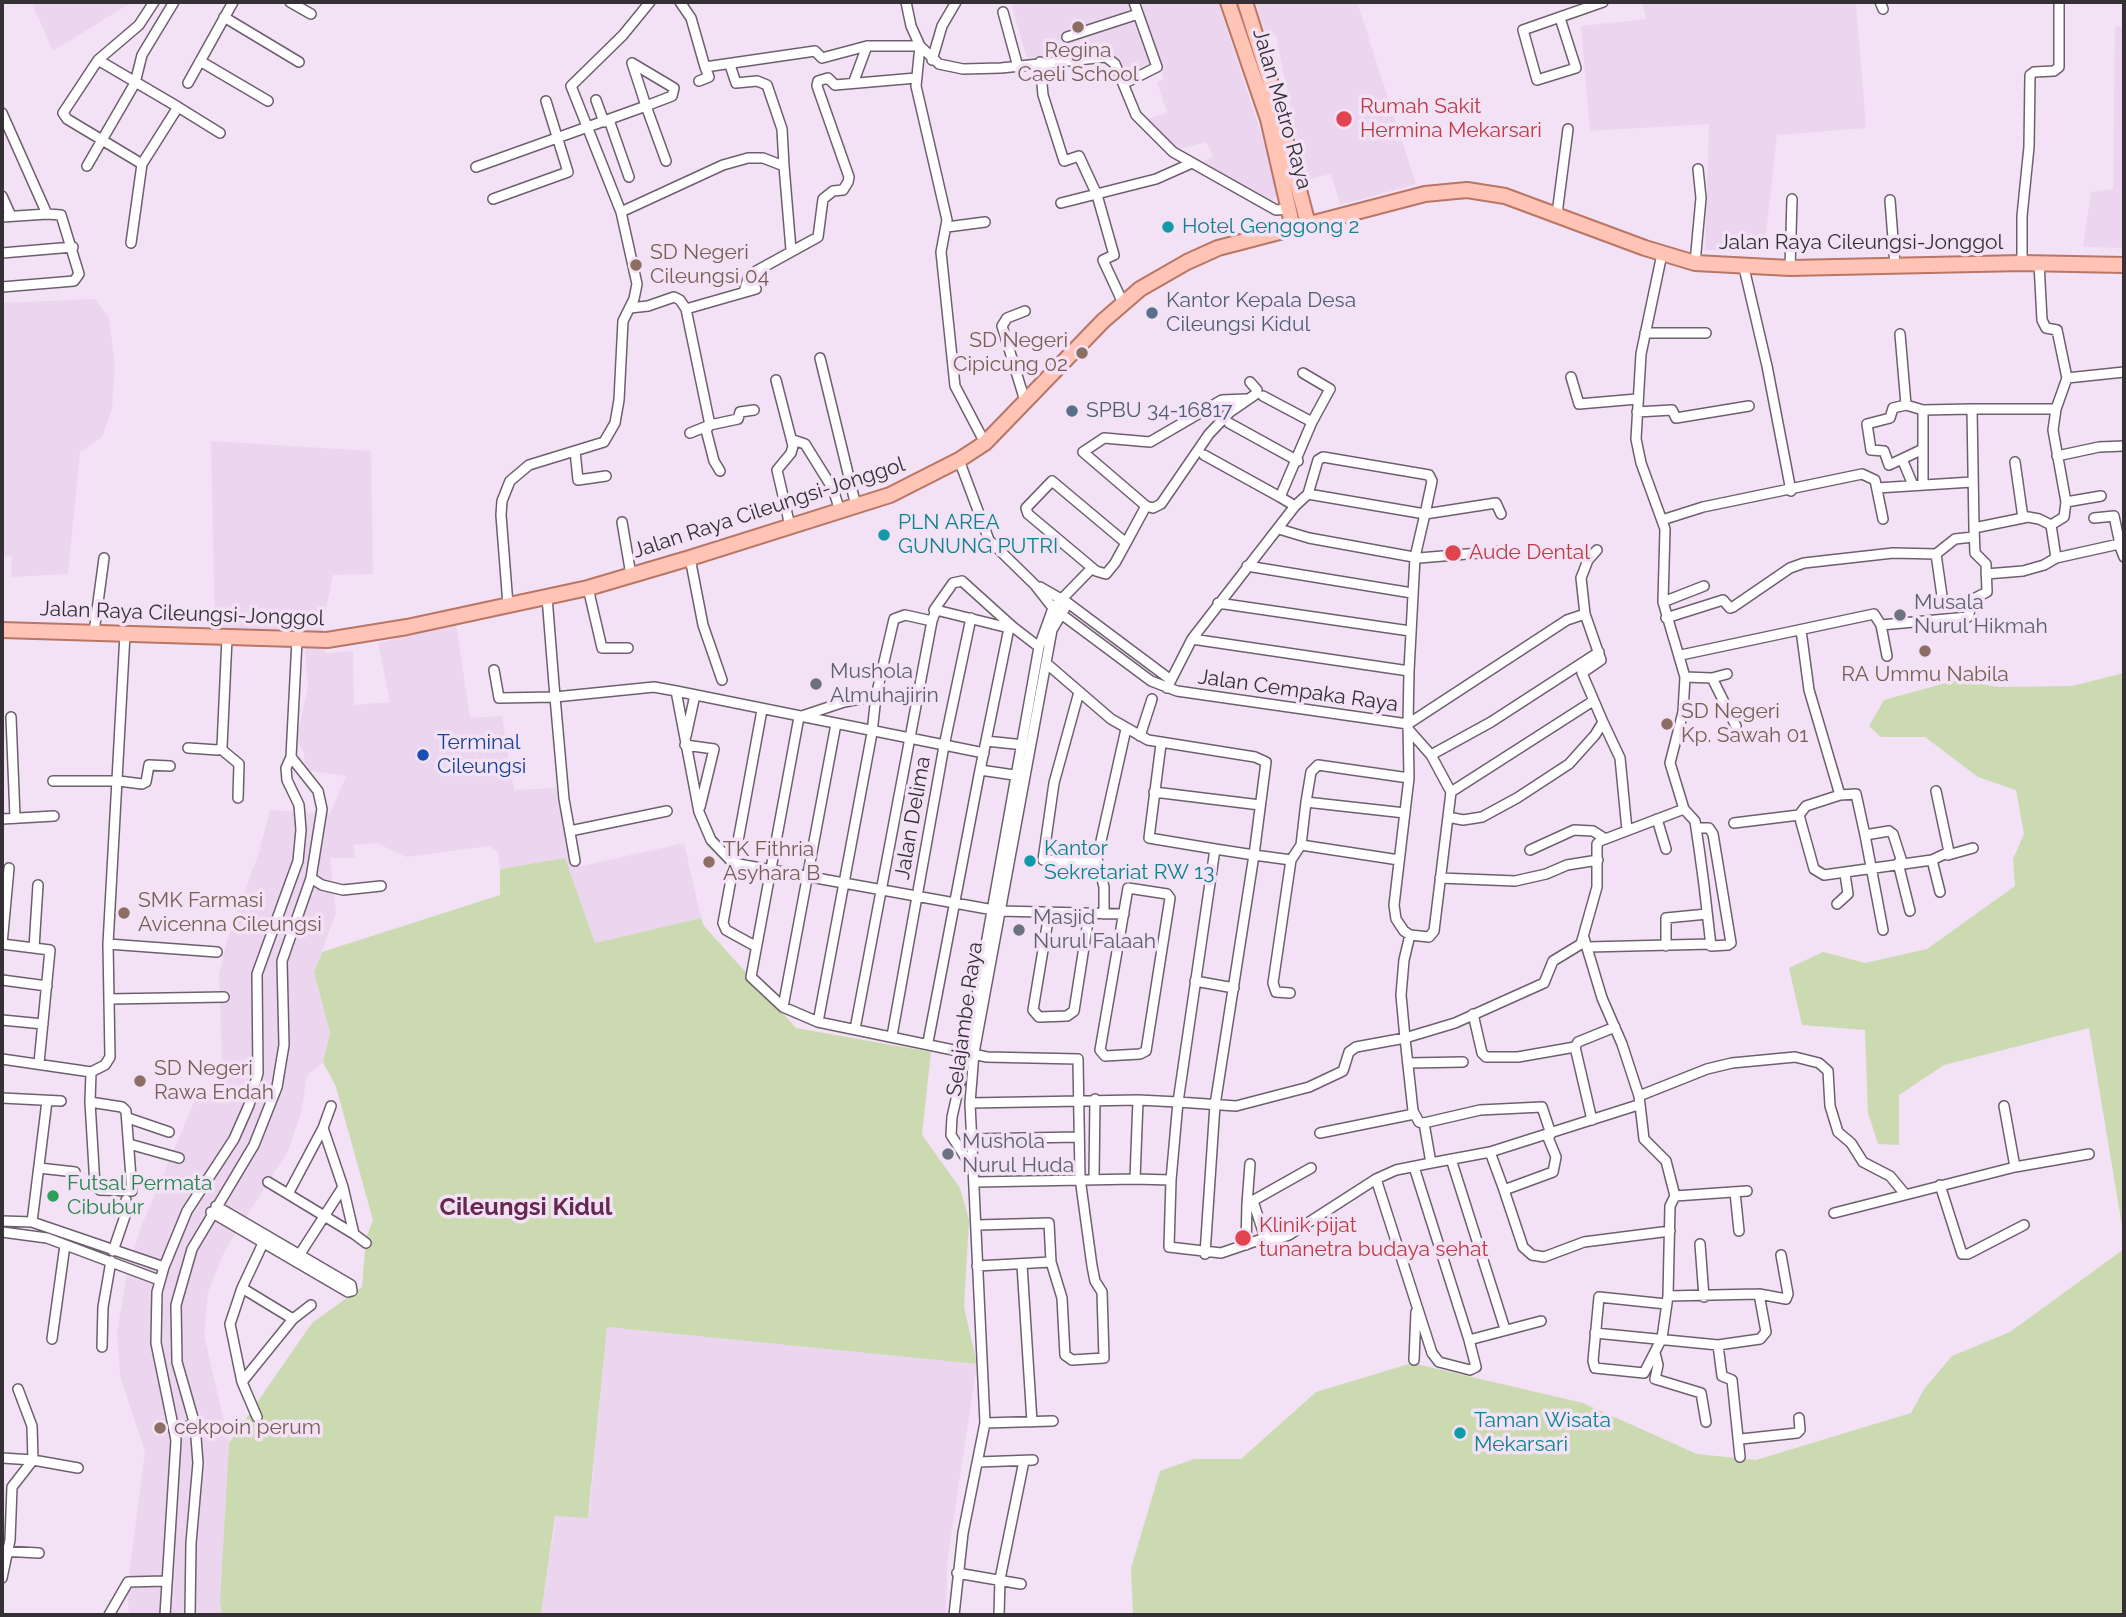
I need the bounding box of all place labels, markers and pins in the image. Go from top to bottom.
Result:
marker: Regina Caeli School [1070,19,1086,35]
place label: Regina Caeli School [1017,38,1139,88]
place label: Rumah Sakit Hermina Mekarsari [1360,94,1542,144]
marker: Rumah Sakit Hermina Mekarsari [1334,109,1354,129]
place label: Hotel Genggong 2 [1182,214,1359,240]
marker: Hotel Genggong 2 [1160,219,1176,235]
place label: SD Negeri Cileungsi 04 [650,240,769,290]
marker: SD Negeri Cileungsi 04 [628,257,644,273]
place label: Kantor Kepala Desa Cileungsi Kidul [1166,288,1356,338]
marker: Kantor Kepala Desa Cileungsi Kidul [1144,305,1160,321]
place label: SD Negeri Cipicung 02 [953,328,1068,378]
marker: SD Negeri Cipicung 02 [1074,345,1090,361]
place label: SPBU 34-16817 [1086,398,1233,424]
marker: SPBU 34-16817 [1064,403,1080,419]
place label: PLN AREA GUNUNG PUTRI [898,510,1058,560]
marker: PLN AREA GUNUNG PUTRI [876,527,892,543]
place label: Aude Dental [1469,540,1590,566]
marker: Aude Dental [1443,543,1463,563]
place label: Musala Nurul Hikmah [1914,590,2048,640]
marker: Musala Nurul Hikmah [1892,607,1908,623]
marker: RA Ummu Nabila [1917,643,1933,659]
place label: Mushola Almuhajirin [830,659,939,709]
place label: RA Ummu Nabila [1841,662,2009,688]
marker: Mushola Almuhajirin [808,676,824,692]
place label: SD Negeri Kp. Sawah 01 [1681,699,1808,749]
marker: SD Negeri Kp. Sawah 01 [1659,716,1675,732]
place label: Terminal Cileungsi [437,730,526,780]
marker: Terminal Cileungsi [415,747,431,763]
place label: Kantor Sekretariat RW 13 [1044,836,1214,886]
place label: TK Fithria Asyhara B [723,837,820,887]
marker: Kantor Sekretariat RW 13 [1022,853,1038,869]
marker: TK Fithria Asyhara B [701,854,717,870]
place label: SMK Farmasi Avicenna Cileungsi [138,888,322,938]
marker: SMK Farmasi Avicenna Cileungsi [116,905,132,921]
place label: Masjid Nurul Falaah [1033,905,1156,955]
marker: Masjid Nurul Falaah [1011,922,1027,938]
place label: SD Negeri Rawa Endah [154,1056,274,1106]
marker: SD Negeri Rawa Endah [132,1073,148,1089]
place label: Mushola Nurul Huda [962,1129,1074,1179]
marker: Mushola Nurul Huda [940,1146,956,1162]
place label: Futsal Permata Cibubur [67,1171,213,1221]
marker: Futsal Permata Cibubur [45,1188,61,1204]
place label: Klinik pijat tunanetra budaya sehat [1259,1213,1488,1263]
marker: Klinik pijat tunanetra budaya sehat [1233,1228,1253,1248]
place label: Taman Wisata Mekarsari [1474,1408,1611,1458]
place label: cekpoin perum [174,1415,321,1441]
marker: cekpoin perum [152,1420,168,1436]
marker: Taman Wisata Mekarsari [1452,1425,1468,1441]

